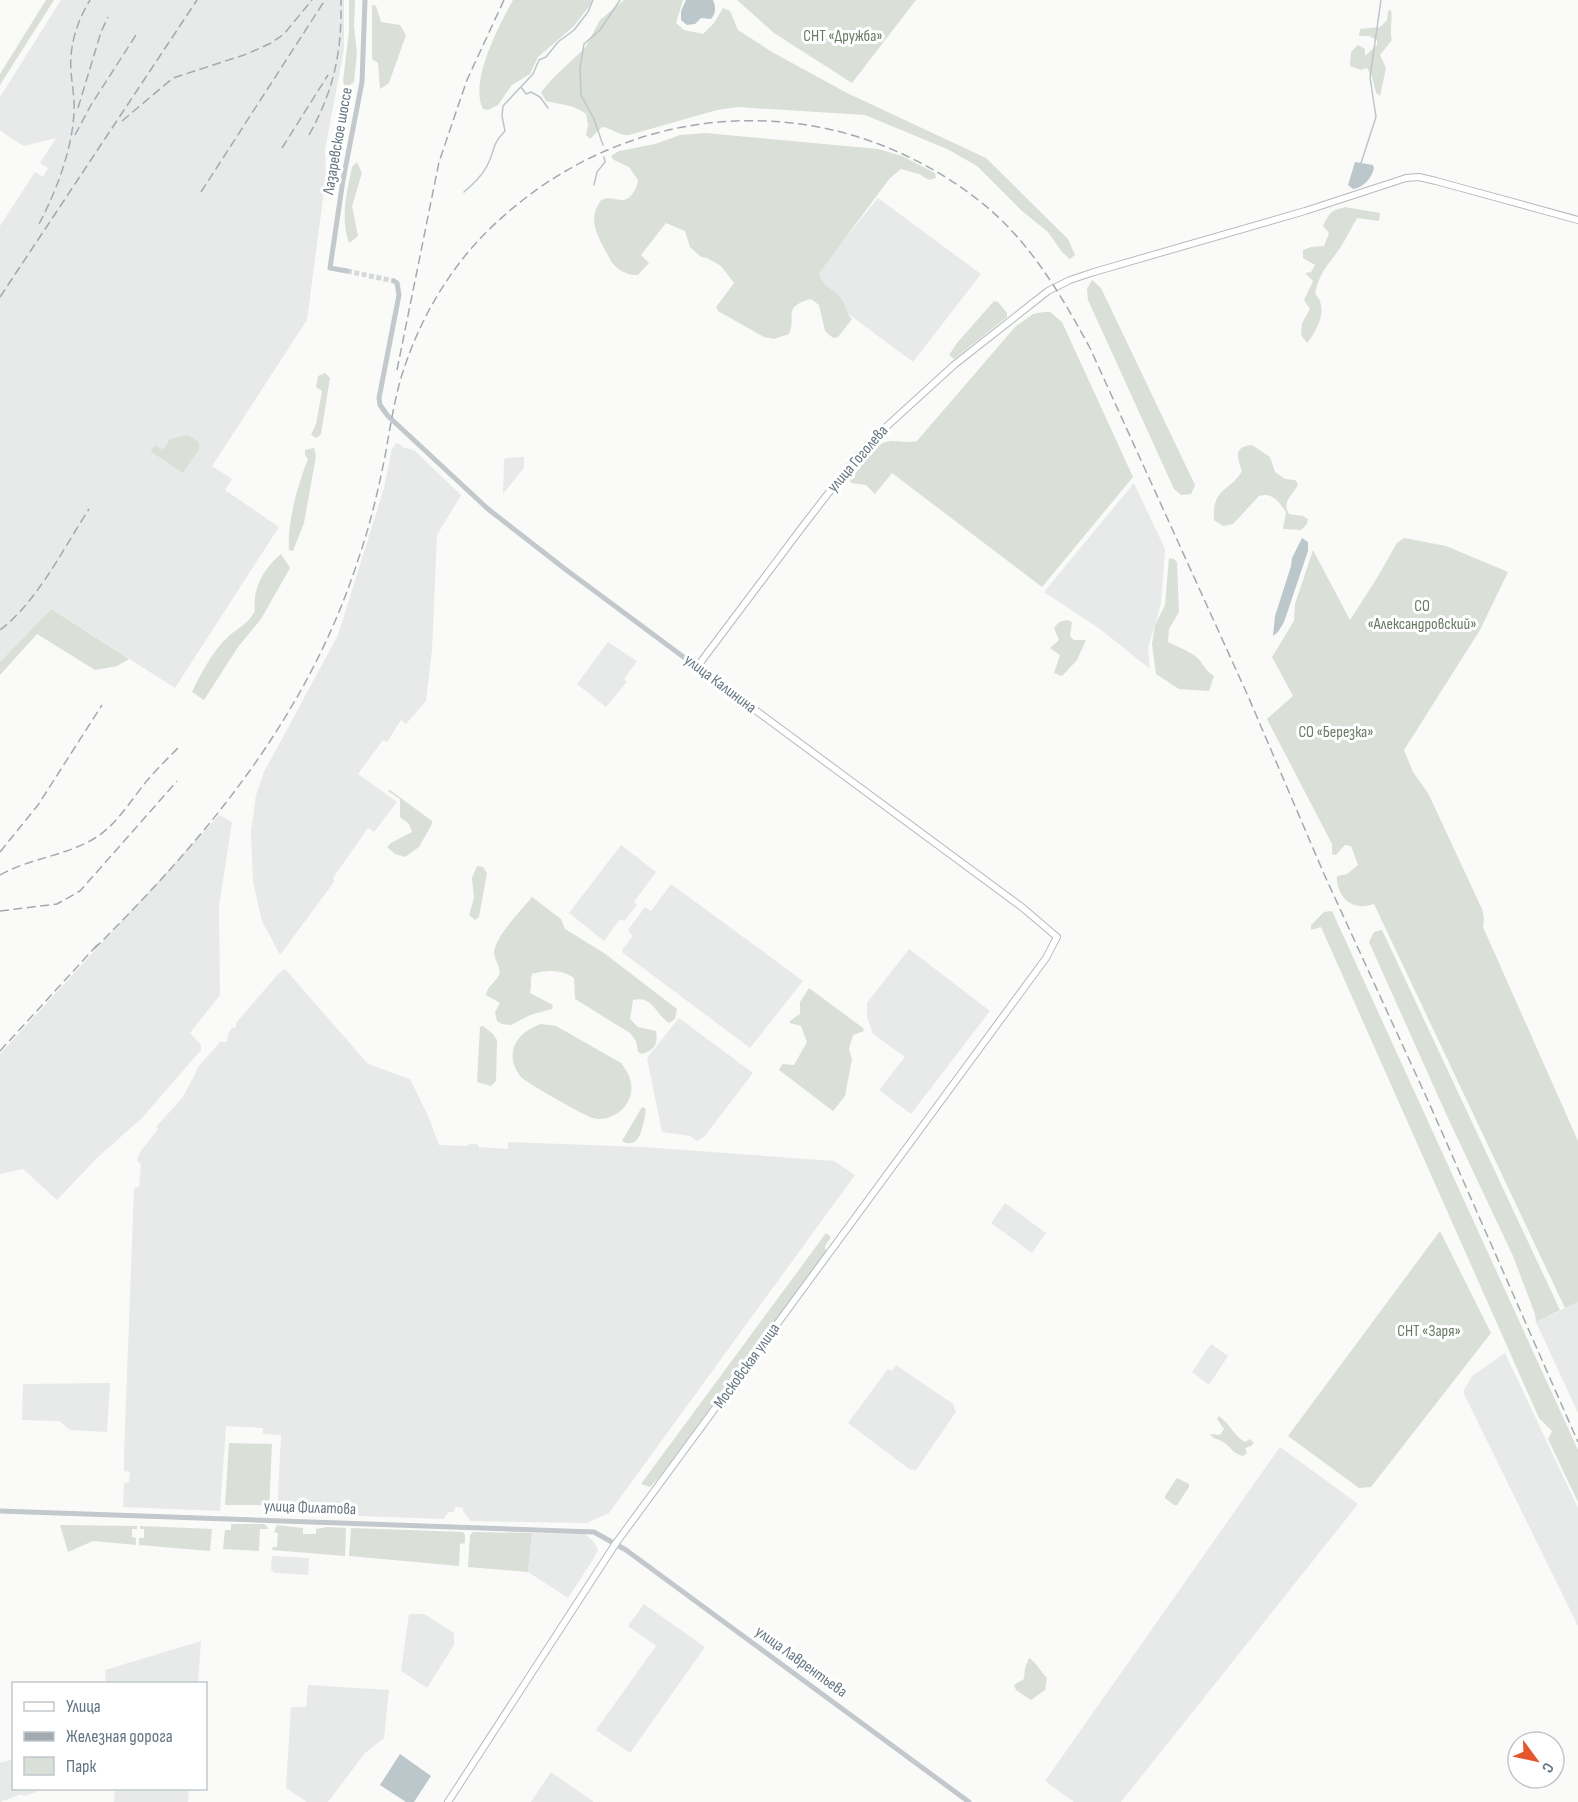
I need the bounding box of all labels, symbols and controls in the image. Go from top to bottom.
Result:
park label: СНТ «Дружба» [803,27,883,46]
street label: Лазаревское шоссе [319,86,357,197]
street label: улица Гоголева [824,422,892,496]
park label: СО «Александровский» [1367,597,1477,634]
street label: улица Калинина [680,651,760,717]
park label: СО «Березка» [1298,723,1374,742]
street label: Московская улица [710,1320,784,1412]
park label: СНТ «Заря» [1397,1322,1461,1341]
street label: улица Филатова [264,1497,356,1519]
street label: улица Лаврентьева [751,1622,851,1702]
legend [12,1682,207,1790]
text: Улица [66,1696,101,1717]
text: Железная дорога [66,1726,173,1747]
north arrow [1506,1730,1566,1790]
text: Парк [66,1756,97,1777]
text: С [1537,1759,1558,1776]

